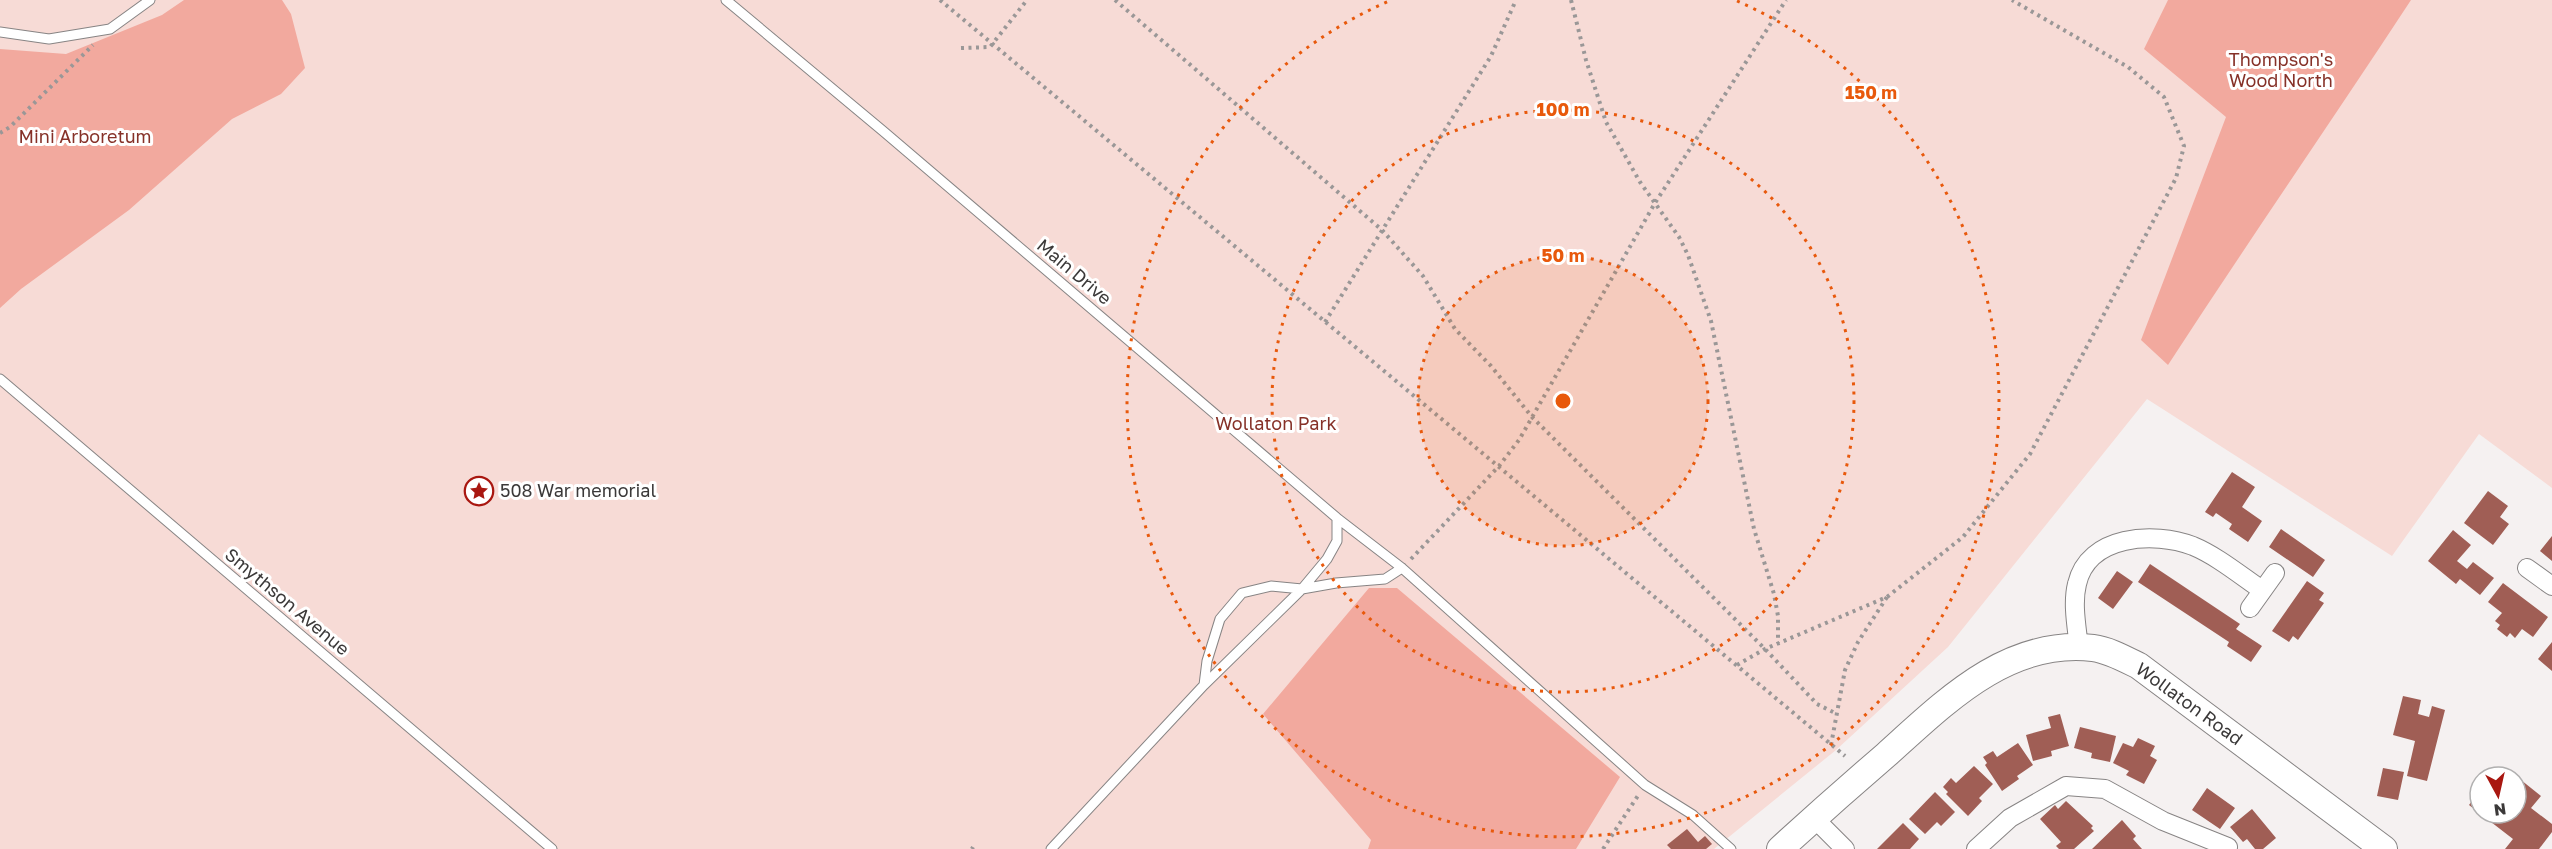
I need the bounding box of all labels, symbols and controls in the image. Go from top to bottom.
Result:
park label: Thompson's Wood North [2229,48,2333,91]
text: 150 m [1845,81,1897,103]
text: 100 m [1537,98,1589,120]
park label: Mini Arboretum [19,125,151,147]
street label: Main Drive [1033,234,1116,309]
text: 50 m [1542,244,1584,266]
centre of rings [1553,391,1573,411]
park label: Wollaton Park [1215,412,1337,434]
place icon: 508 War memorial [463,475,495,507]
place label: 508 War memorial [500,479,656,501]
street label: Smythson Avenue [221,543,354,660]
street label: Wollaton Road [2132,657,2247,749]
north arrow [2468,765,2528,825]
text: N [2493,799,2508,821]

